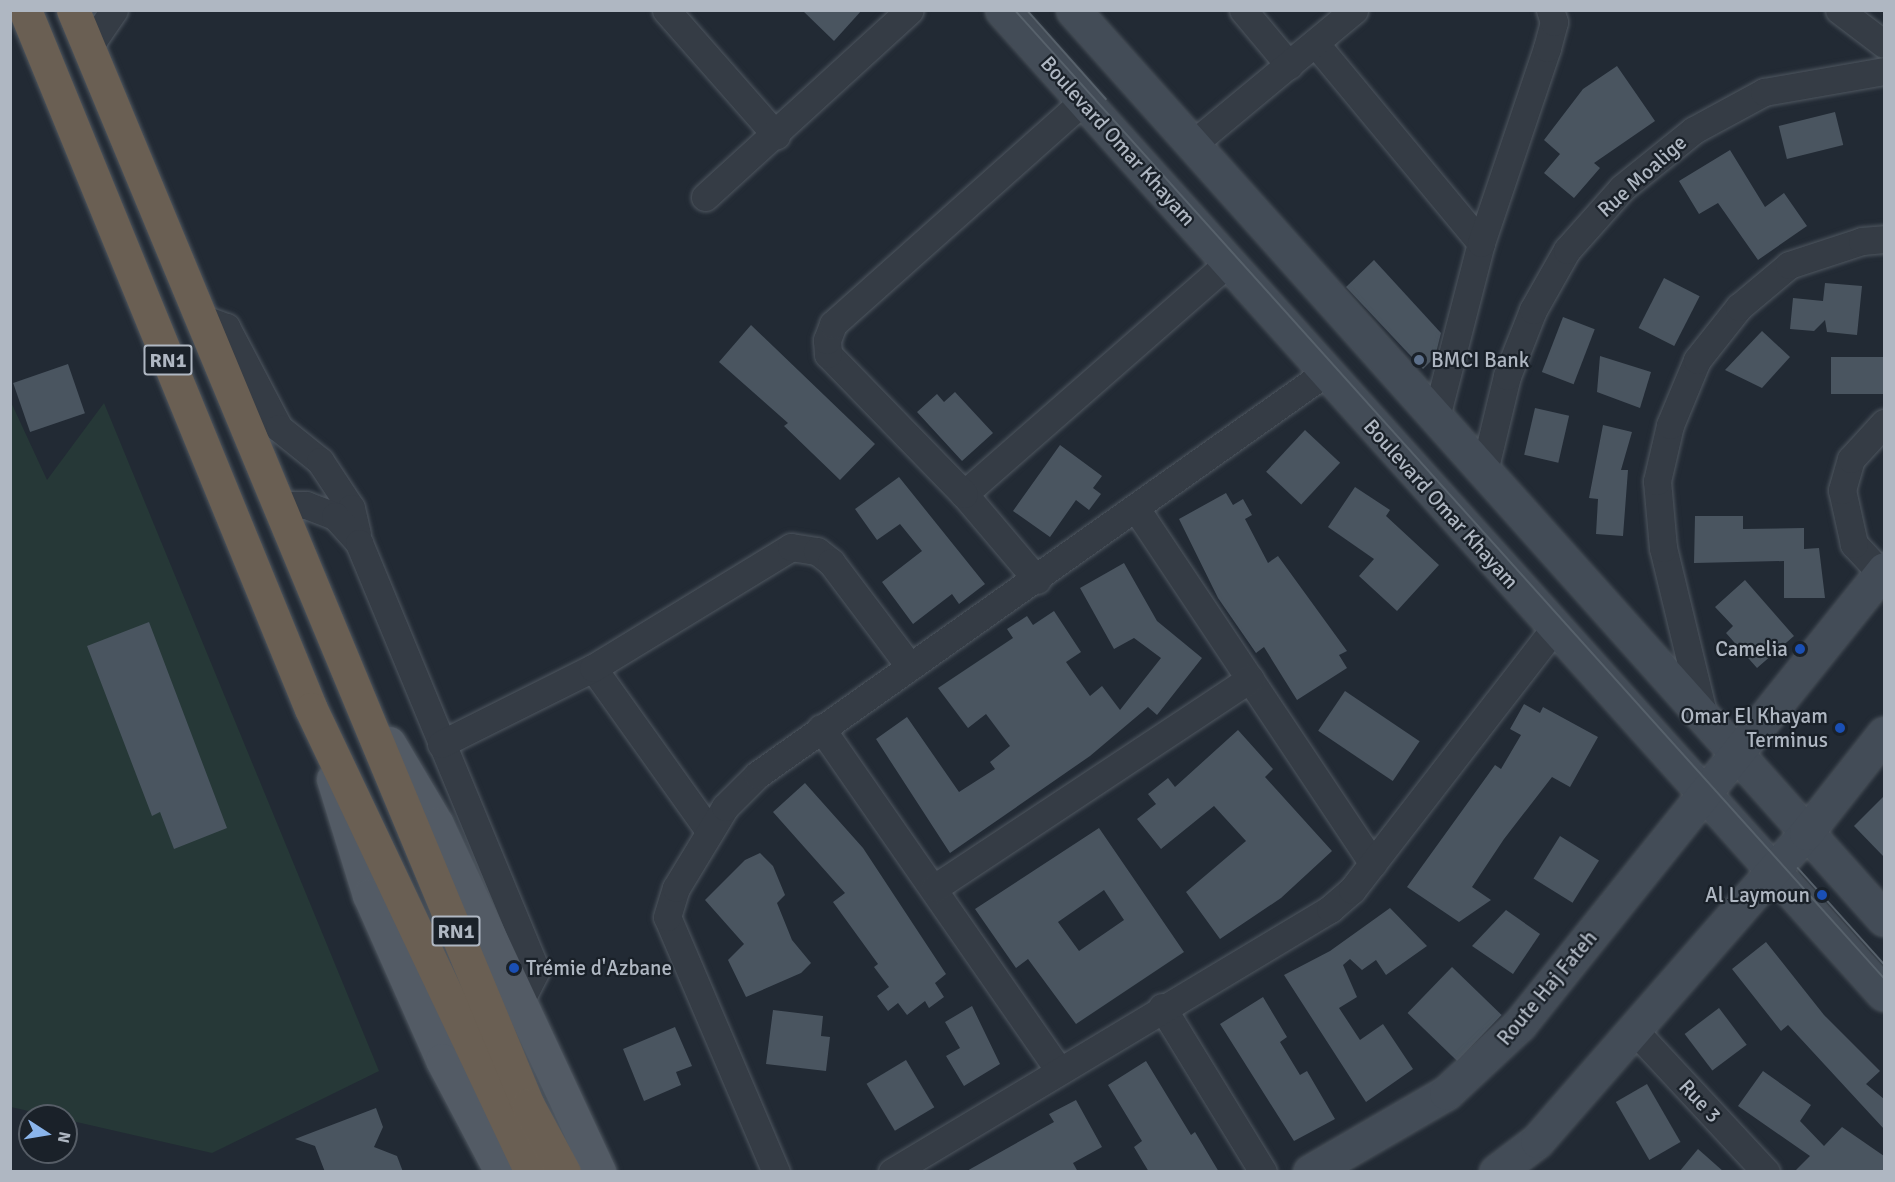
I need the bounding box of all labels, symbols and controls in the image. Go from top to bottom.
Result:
street label: Boulevard Omar Khayam [1035,51,1201,231]
street label: Rue Moalige [1592,130,1692,222]
road number: RN1 [142,343,194,377]
place label: BMCI Bank [1431,347,1529,373]
marker: BMCI Bank [1412,353,1426,367]
street label: Boulevard Omar Khayam [1358,414,1524,594]
place label: Camelia [1715,636,1788,662]
marker: Camelia [1793,642,1807,656]
place label: Omar El Khayam Terminus [1681,703,1828,753]
marker: Omar El Khayam Terminus [1833,721,1847,735]
place label: Al Laymoun [1705,882,1810,908]
marker: Al Laymoun [1815,888,1829,902]
road number: RN1 [430,914,482,948]
street label: Route Haj Fateh [1492,925,1602,1051]
place label: Trémie d'Azbane [526,955,672,981]
marker: Trémie d'Azbane [507,961,521,975]
street label: Rue 3 [1674,1074,1726,1128]
north arrow [18,1104,78,1164]
text: N [53,1130,75,1145]

